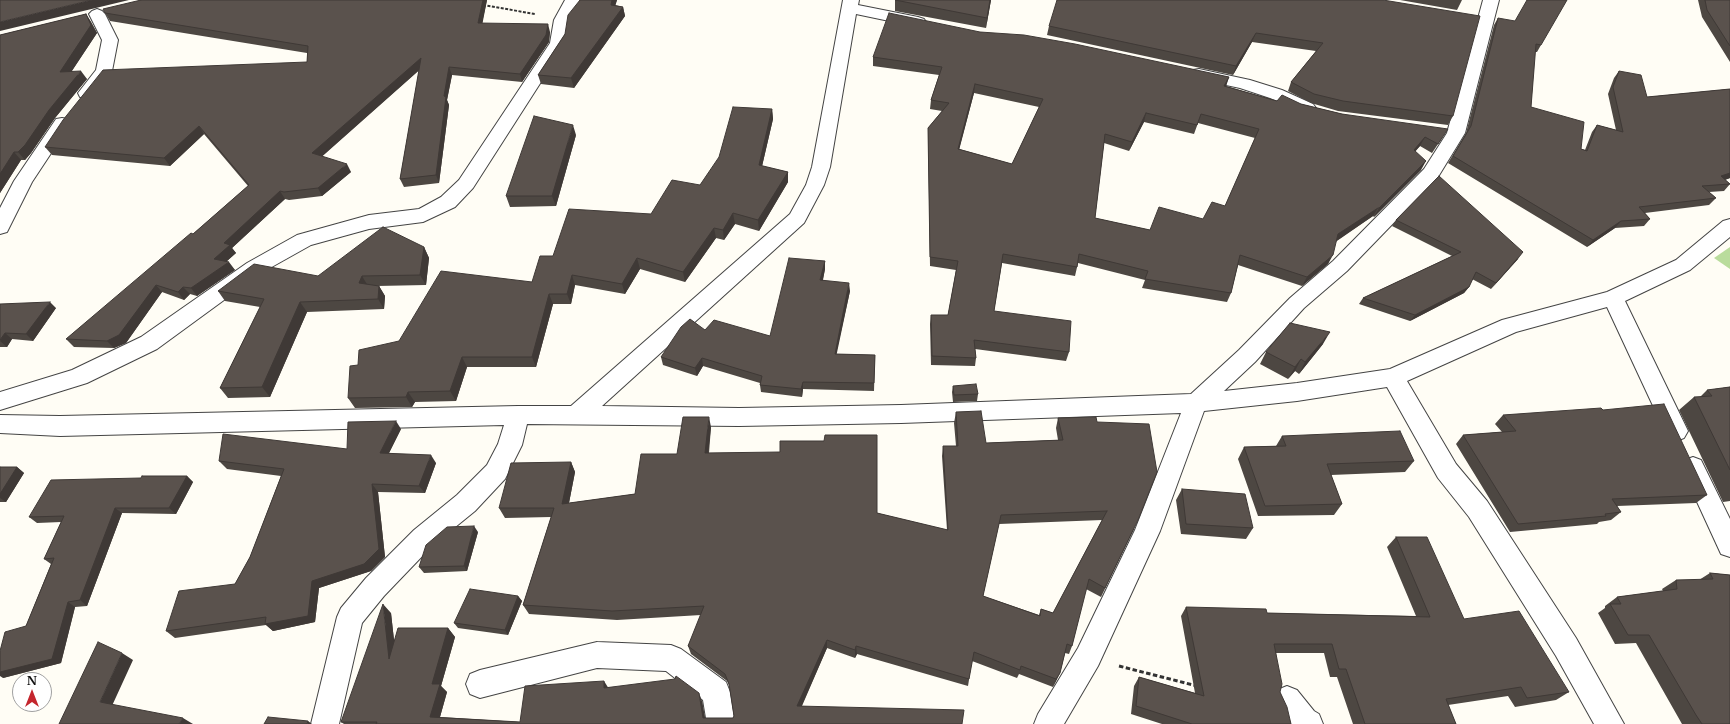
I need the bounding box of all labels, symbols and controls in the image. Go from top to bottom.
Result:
north arrow [12,672,52,712]
text: N [27,674,37,688]

